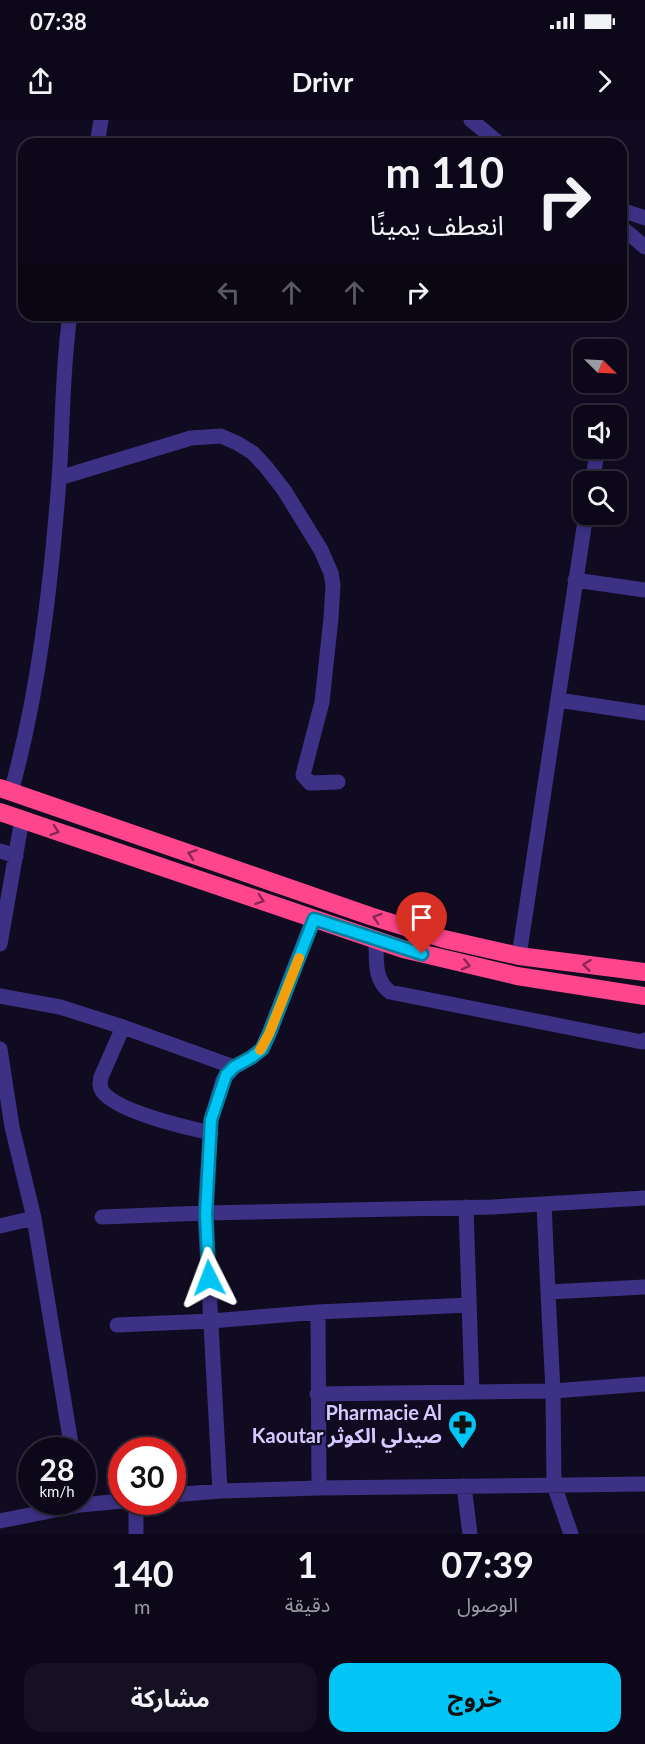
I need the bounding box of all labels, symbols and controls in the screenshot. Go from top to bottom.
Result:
text: 07:38 [30,8,87,35]
icon: share [24,65,57,98]
text: Drivr [292,65,353,98]
icon: forward [588,65,621,98]
text: 110 m [386,147,504,197]
icon: right [525,162,603,240]
text: انعطف يمينًا [370,208,504,241]
icon: left [212,276,245,309]
icon: ahead [275,276,308,309]
icon: ahead [338,276,371,309]
icon: right [401,276,434,309]
north arrow [573,339,627,393]
map controls [573,339,627,525]
button: sound [573,405,627,459]
button: search [573,471,627,525]
one-way arrow [49,823,60,836]
one-way arrow [187,849,198,862]
pin [396,892,447,954]
one-way arrow [254,893,265,906]
icon: arrive [405,901,438,934]
one-way arrow [372,913,383,925]
one-way arrow [461,957,471,970]
one-way arrow [582,959,592,971]
position arrow [177,1246,241,1310]
place label: Pharmacie Al Kaoutar صيدلي الكوثر [252,1400,442,1453]
pharmacy icon: Pharmacie Al Kaoutar صيدلي الكوثر [447,1408,479,1450]
speed limit sign: 30 [108,1437,186,1515]
text: 28 [40,1451,74,1487]
text: km/h [39,1482,75,1500]
text: 1 [297,1542,318,1586]
text: 07:39 [441,1542,534,1586]
text: 140 [111,1551,174,1595]
text: دقيقة [285,1592,330,1616]
text: الوصول [457,1592,518,1616]
text: m [134,1594,151,1618]
button: مشاركة [24,1663,317,1732]
button: خروج [329,1663,621,1732]

